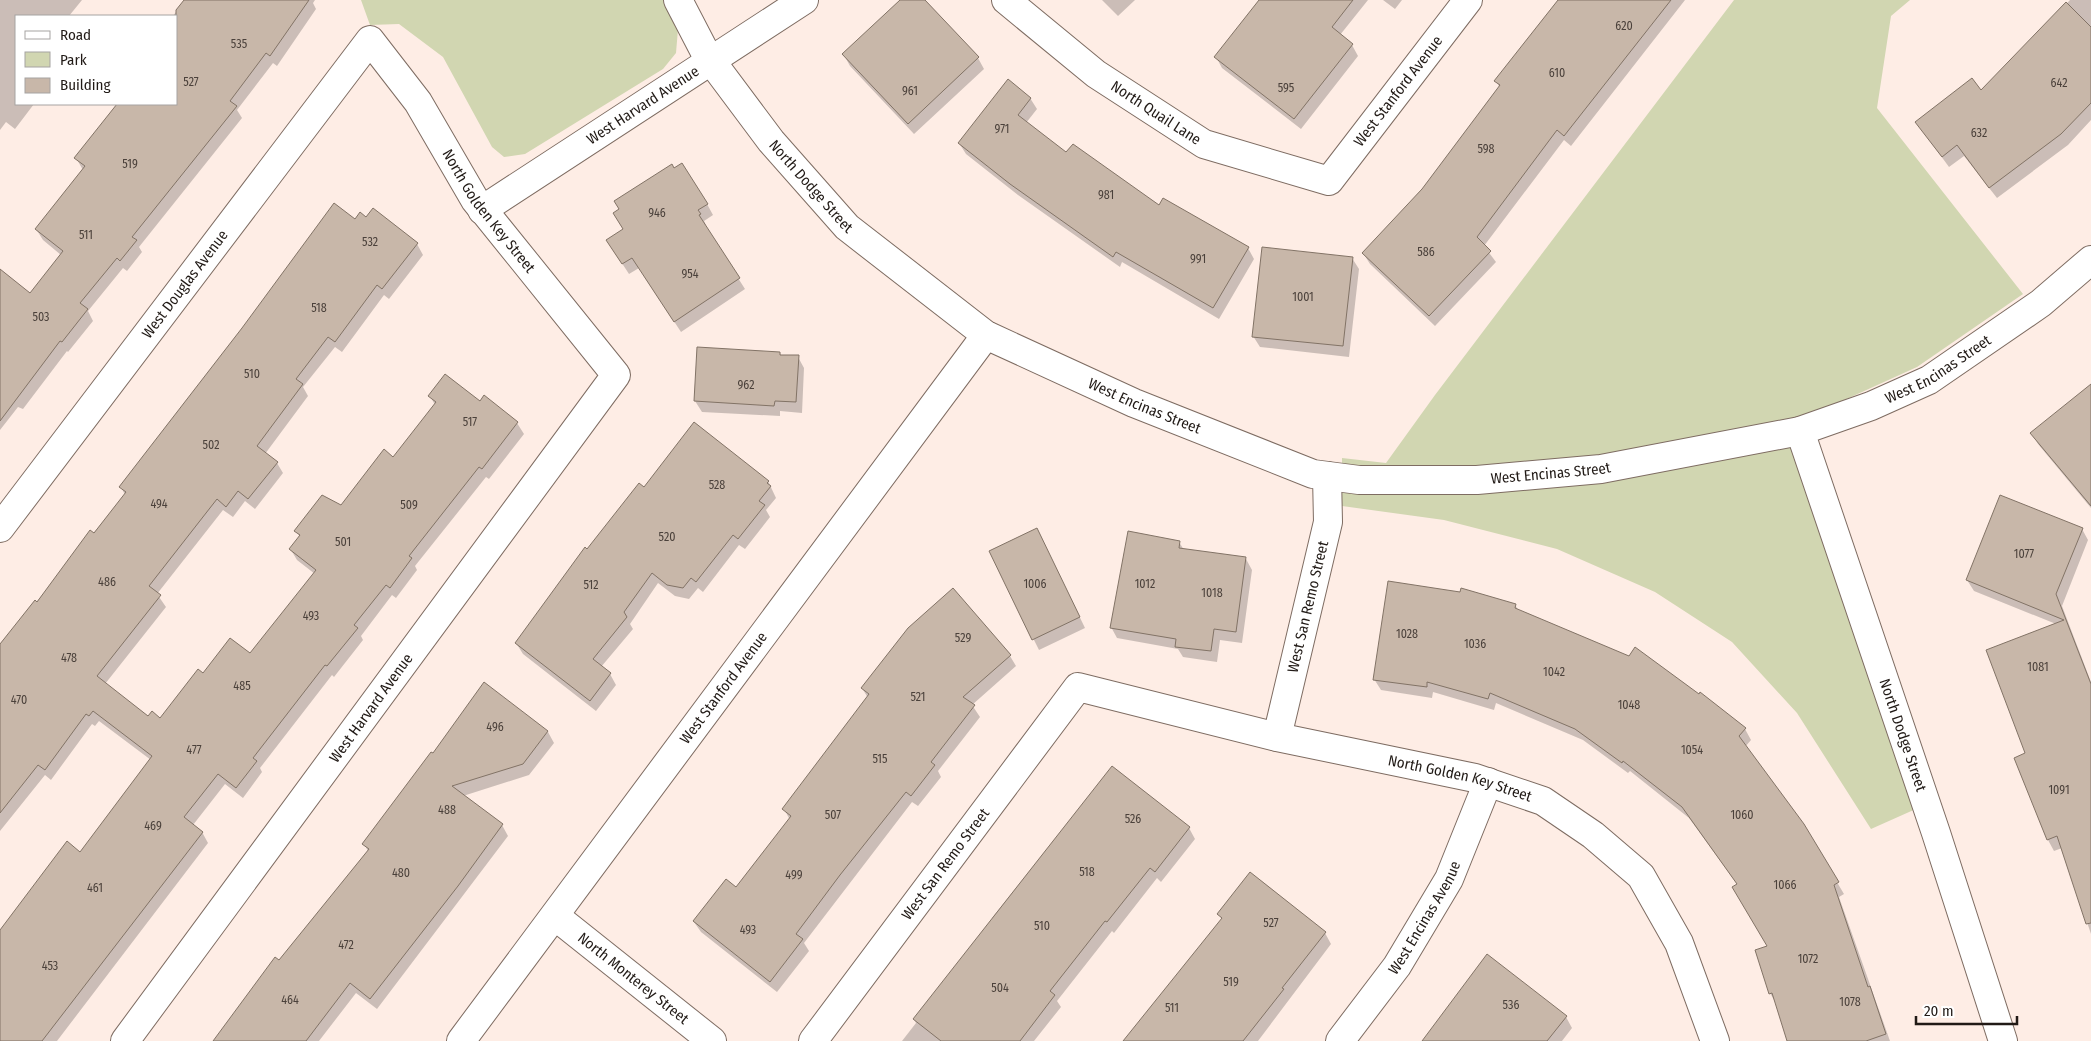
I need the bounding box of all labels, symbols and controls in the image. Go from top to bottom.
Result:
legend [15,15,178,105]
house number: 620 [1615,19,1633,33]
text: Road [60,26,91,44]
street label: West Stanford Avenue [1350,32,1446,150]
house number: 535 [231,37,248,51]
text: Park [60,51,87,69]
street label: West Harvard Avenue [583,62,702,148]
house number: 610 [1549,66,1565,80]
house number: 527 [183,75,199,89]
text: Building [60,76,111,94]
house number: 642 [2051,76,2067,90]
street label: North Quail Lane [1108,77,1204,149]
house number: 595 [1278,81,1295,95]
house number: 961 [902,84,918,98]
house number: 971 [994,122,1010,136]
house number: 632 [1971,126,1987,140]
street label: North Dodge Street [765,136,856,237]
house number: 598 [1477,142,1495,156]
street label: North Golden Key Street [438,146,539,276]
house number: 519 [122,157,138,171]
house number: 981 [1098,188,1114,202]
house number: 946 [648,206,666,220]
street label: West Douglas Avenue [138,226,232,342]
house number: 511 [79,228,93,242]
house number: 532 [362,235,378,249]
house number: 586 [1417,245,1435,259]
house number: 991 [1190,252,1206,266]
house number: 954 [681,267,699,281]
house number: 1001 [1292,290,1314,304]
house number: 518 [311,301,327,315]
house number: 503 [32,310,50,324]
street label: West Encinas Street [1882,331,1995,408]
house number: 510 [244,367,260,381]
street label: West Encinas Street [1085,374,1203,438]
house number: 962 [738,378,754,392]
house number: 517 [463,415,477,429]
house number: 502 [203,438,219,452]
street label: West Encinas Street [1490,458,1612,488]
house number: 528 [709,478,725,492]
house number: 494 [150,497,168,511]
house number: 509 [400,498,418,512]
house number: 520 [659,530,675,544]
house number: 501 [335,535,351,549]
street label: West San Remo Street [1284,539,1332,674]
house number: 1077 [2014,547,2034,561]
house number: 486 [98,575,116,589]
house number: 1006 [1023,577,1047,591]
house number: 1012 [1135,577,1155,591]
house number: 512 [584,578,598,592]
house number: 1018 [1201,586,1223,600]
house number: 493 [303,609,319,623]
house number: 1028 [1396,627,1418,641]
street label: West Stanford Avenue [676,628,771,747]
house number: 529 [955,631,971,645]
house number: 1036 [1464,637,1486,651]
street label: West Harvard Avenue [325,650,417,766]
house number: 478 [61,651,77,665]
house number: 1081 [2027,660,2049,674]
house number: 1042 [1543,665,1565,679]
street label: North Dodge Street [1875,676,1930,794]
house number: 485 [233,679,251,693]
house number: 521 [910,690,926,704]
house number: 470 [11,693,27,707]
house number: 1048 [1618,698,1640,712]
house number: 496 [486,720,504,734]
house number: 477 [186,743,202,757]
house number: 1054 [1681,743,1703,757]
street label: North Golden Key Street [1386,751,1534,806]
house number: 515 [872,752,888,766]
house number: 1091 [2048,783,2070,797]
house number: 488 [438,803,456,817]
street label: West San Remo Street [898,805,993,923]
house number: 507 [825,808,841,822]
house number: 1060 [1730,808,1754,822]
house number: 526 [1125,812,1141,826]
house number: 469 [144,819,162,833]
street label: West Encinas Avenue [1385,858,1464,978]
house number: 518 [1079,865,1095,879]
house number: 480 [392,866,410,880]
house number: 499 [785,868,803,882]
house number: 1066 [1774,878,1796,892]
house number: 461 [87,881,103,895]
house number: 527 [1263,916,1279,930]
house number: 510 [1034,919,1050,933]
house number: 493 [740,923,756,937]
street label: North Monterey Street [574,929,692,1028]
house number: 472 [338,938,354,952]
house number: 1072 [1798,952,1818,966]
house number: 453 [42,959,58,973]
house number: 519 [1223,975,1239,989]
house number: 504 [991,981,1009,995]
house number: 464 [281,993,299,1007]
scale bar [1916,994,2017,1026]
house number: 1078 [1839,995,1861,1009]
house number: 536 [1503,998,1519,1012]
house number: 511 [1165,1001,1179,1015]
text: 20 m [1924,1002,1954,1020]

